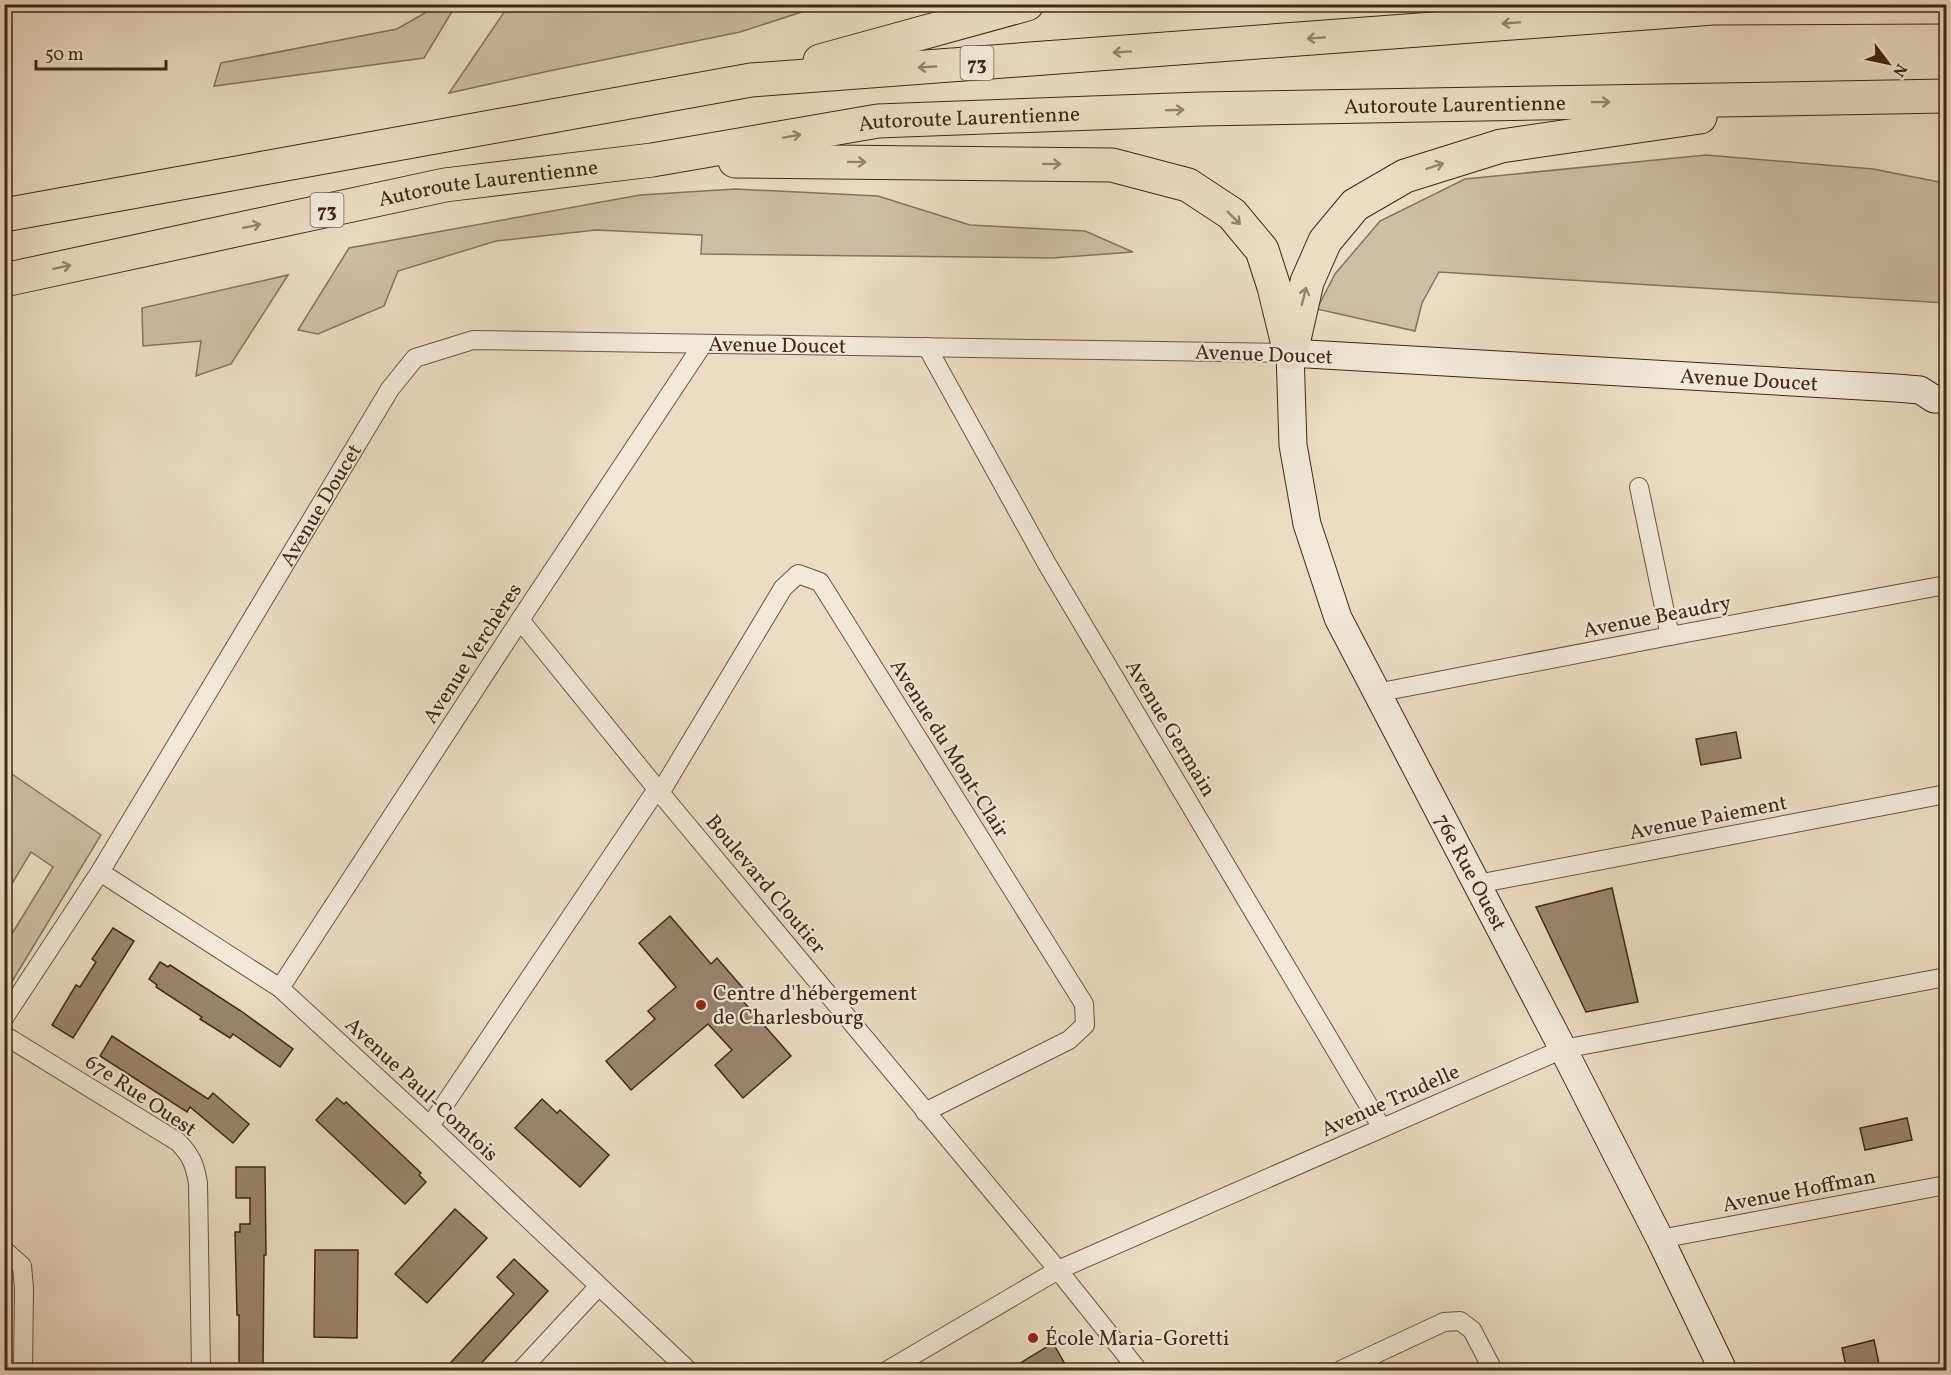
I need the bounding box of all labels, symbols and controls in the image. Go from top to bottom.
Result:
one-way arrow [1501,18,1521,29]
scale bar [36,33,166,71]
one-way arrow [1307,33,1327,44]
north arrow [1858,33,1918,93]
text: 50 m [45,43,84,68]
road number: 73 [960,46,994,80]
one-way arrow [1112,47,1132,58]
text: N [1886,59,1911,81]
one-way arrow [918,62,938,73]
street label: Autoroute Laurentienne [1344,90,1566,123]
one-way arrow [1590,96,1610,108]
street label: Autoroute Laurentienne [856,101,1081,140]
one-way arrow [1164,104,1184,116]
one-way arrow [782,130,802,141]
street label: Autoroute Laurentienne [376,154,600,215]
one-way arrow [847,156,867,168]
one-way arrow [1042,158,1062,170]
one-way arrow [1425,160,1444,171]
road number: 73 [310,193,344,227]
one-way arrow [1226,210,1241,225]
one-way arrow [242,220,262,231]
one-way arrow [52,261,71,273]
one-way arrow [1299,287,1311,306]
street label: Avenue Doucet [708,331,847,362]
street label: Avenue Doucet [1195,339,1333,372]
street label: Avenue Doucet [1679,363,1819,399]
street label: Avenue Doucet [274,439,370,572]
street label: Avenue Verchères [417,578,530,730]
street label: Avenue Beaudry [1581,589,1734,646]
street label: Avenue du Mont-Clair [882,654,1016,844]
street label: Avenue Germain [1117,655,1222,803]
street label: Avenue Paiement [1627,789,1790,848]
street label: Boulevard Cloutier [698,809,832,961]
street label: 76e Rue Ouest [1427,809,1513,936]
place label: Centre d'hébergement de Charlesbourg [713,980,917,1033]
marker: Centre d'hébergement de Charlesbourg [694,998,708,1012]
street label: Avenue Paul-Comtois [338,1011,504,1169]
street label: 67e Rue Ouest [79,1048,202,1144]
street label: Avenue Trudelle [1317,1058,1464,1145]
street label: Avenue Hoffman [1720,1162,1878,1221]
place label: École Maria-Goretti [1045,1325,1229,1354]
marker: École Maria-Goretti [1026,1331,1040,1345]

